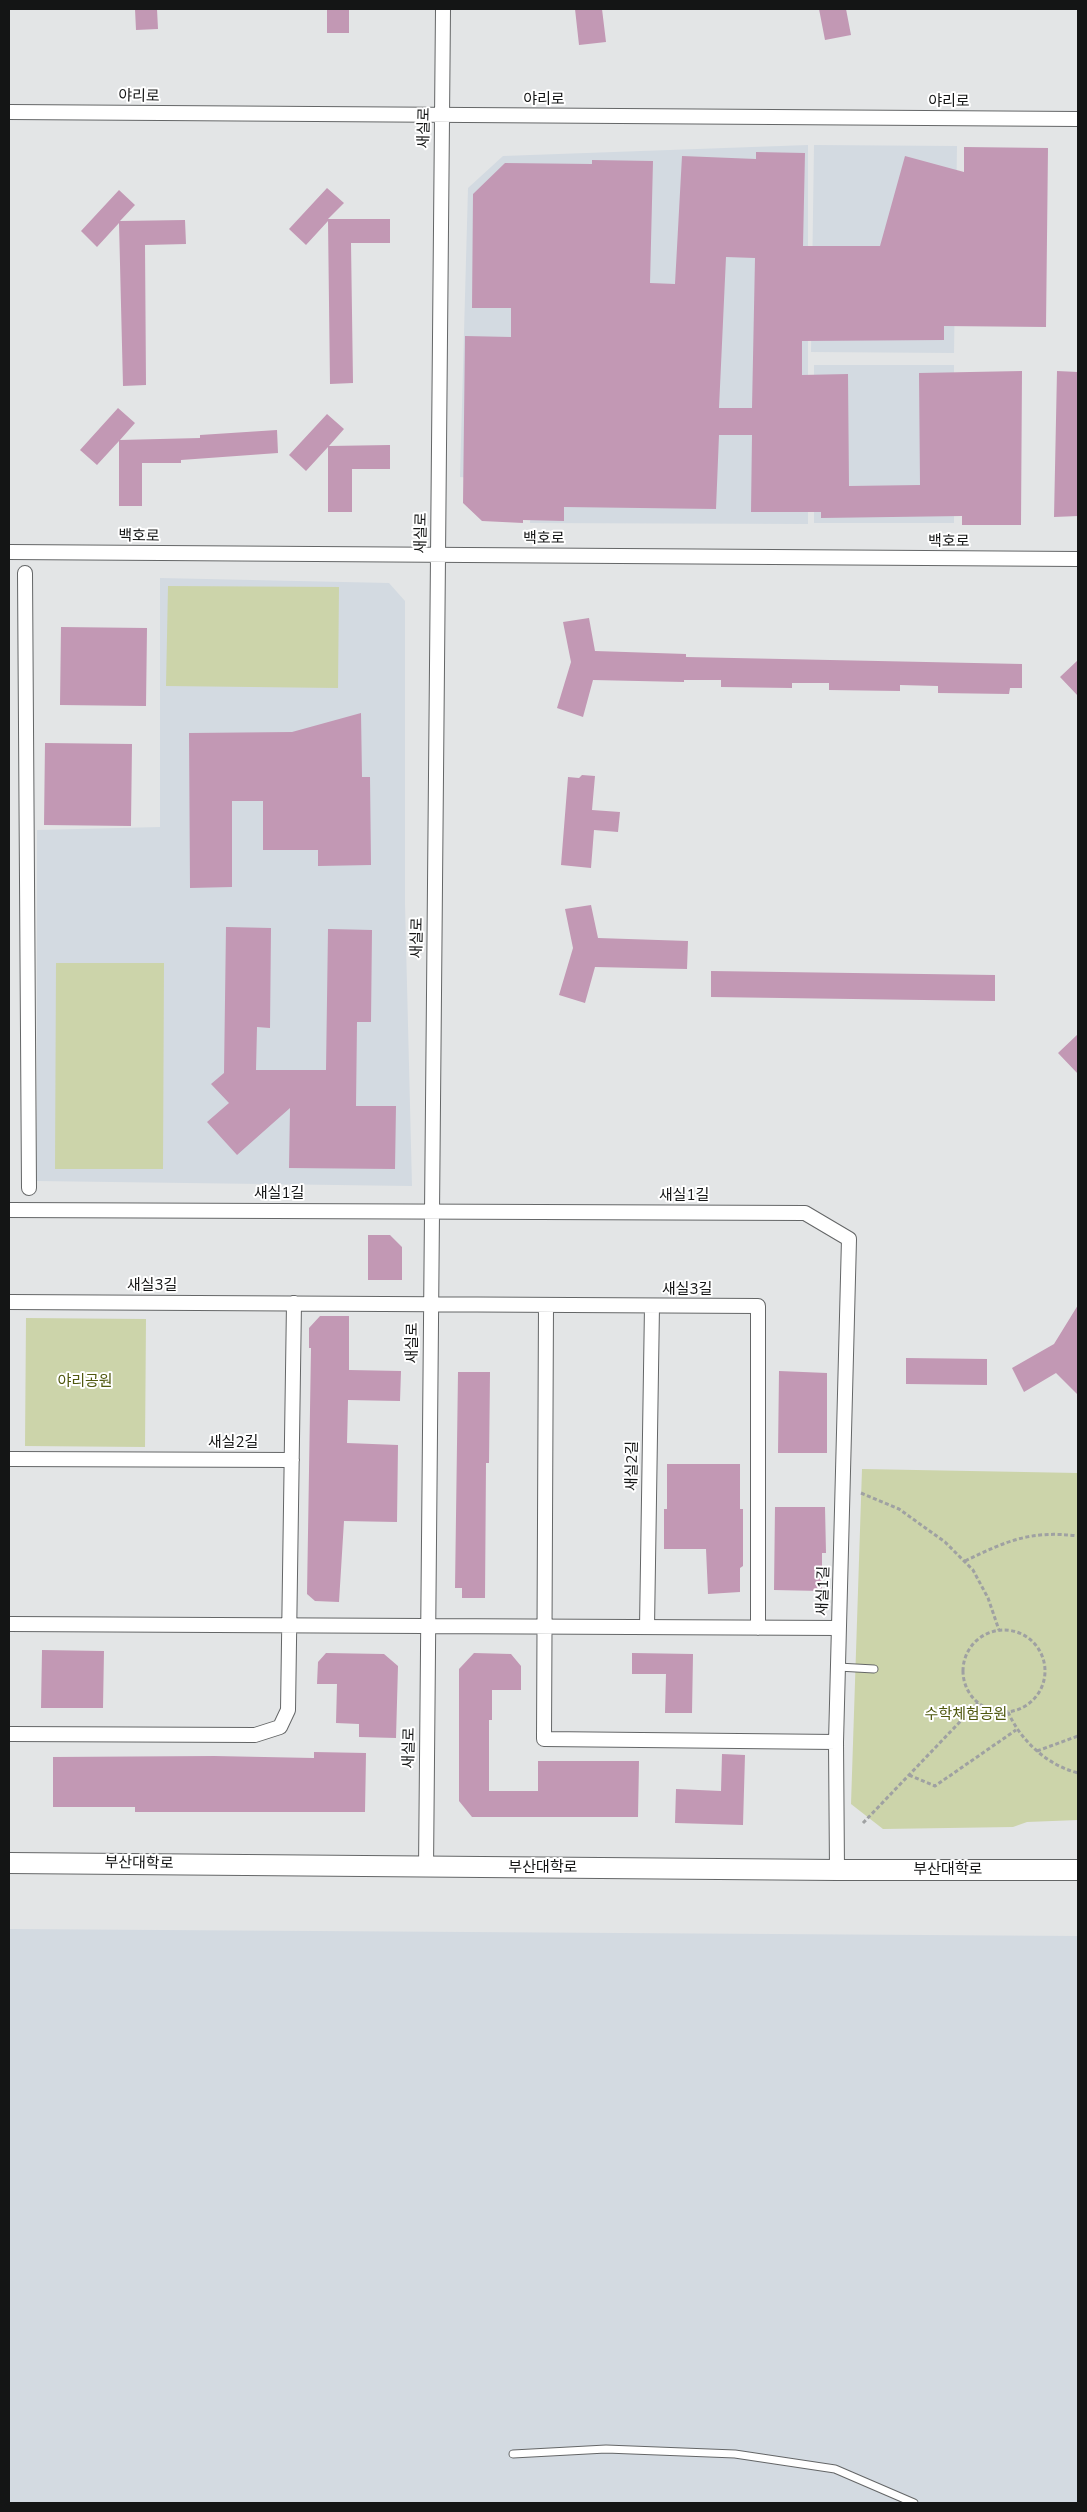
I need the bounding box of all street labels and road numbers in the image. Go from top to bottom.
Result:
street label: 야리로 [118,88,160,106]
street label: 야리로 [523,91,565,109]
street label: 야리로 [928,93,970,111]
street label: 새실로 [416,107,434,149]
street label: 새실로 [413,512,431,554]
street label: 백호로 [118,528,160,546]
street label: 백호로 [523,530,565,548]
street label: 백호로 [928,533,970,551]
street label: 새실로 [409,917,427,959]
street label: 새실1길 [254,1185,304,1203]
street label: 새실1길 [659,1187,709,1205]
street label: 새실3길 [127,1277,177,1295]
street label: 새실3길 [662,1281,712,1299]
street label: 새실로 [404,1322,422,1364]
street label: 새실2길 [208,1434,258,1452]
street label: 새실2길 [624,1441,642,1491]
street label: 새실1길 [814,1566,834,1616]
street label: 새실로 [401,1727,419,1769]
street label: 부산대학로 [104,1854,174,1874]
street label: 부산대학로 [509,1859,577,1877]
street label: 부산대학로 [914,1861,982,1879]

